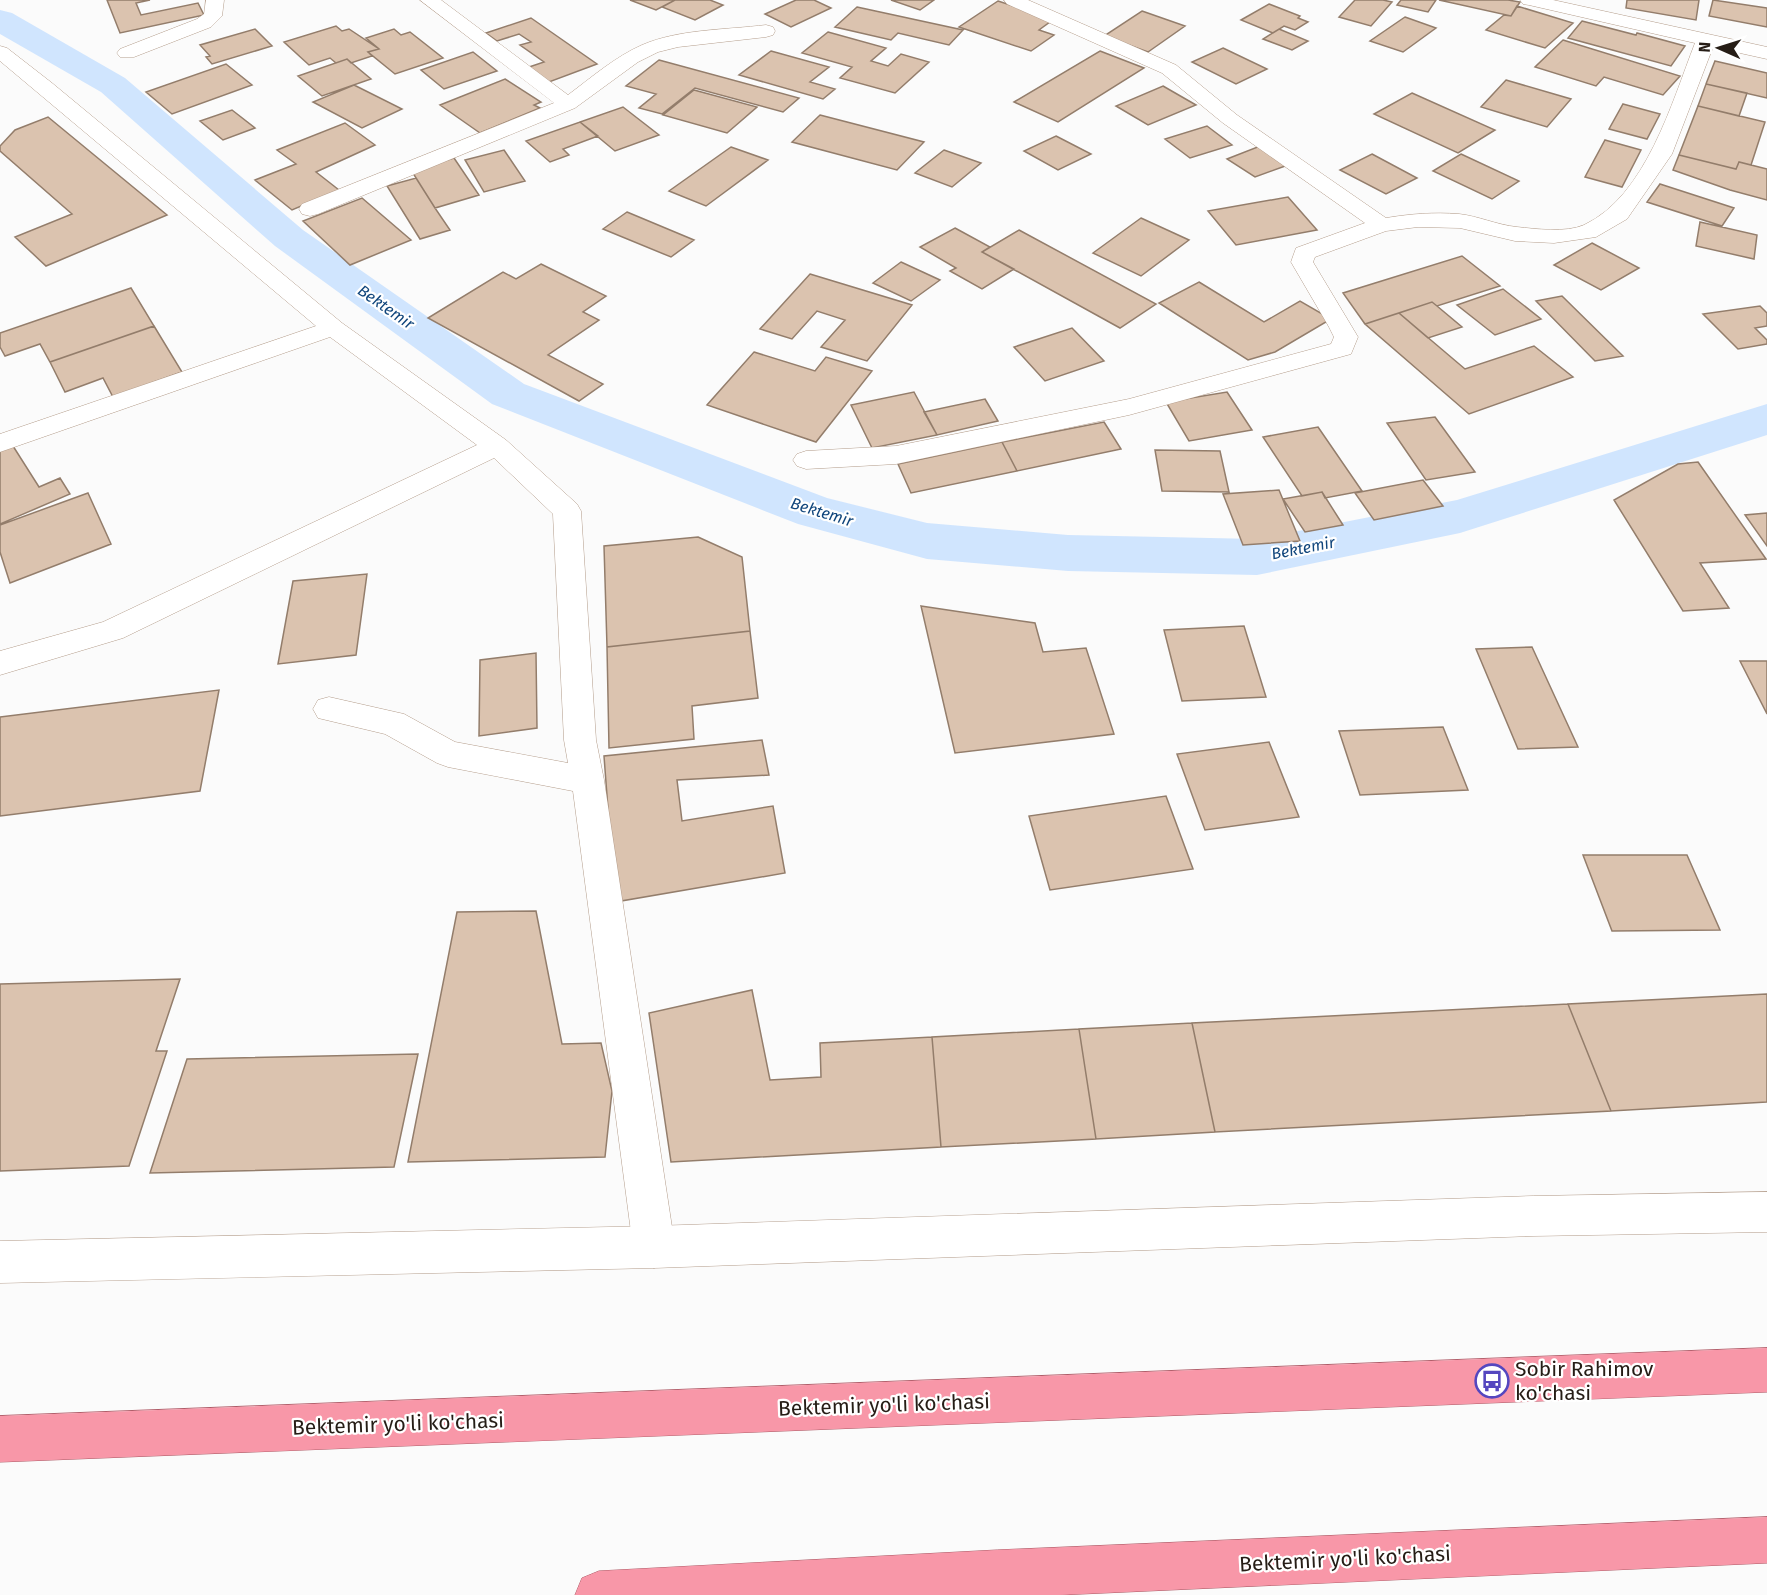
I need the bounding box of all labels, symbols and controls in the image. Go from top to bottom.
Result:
north arrow [1689,18,1749,78]
text: N [1695,41,1714,53]
water label: Bektemir [354,281,419,334]
water label: Bektemir [788,493,856,531]
water label: Bektemir [1270,532,1337,563]
place label: Sobir Rahimov ko'chasi [1515,1356,1654,1406]
bus stop icon: Sobir Rahimov ko'chasi [1474,1363,1510,1399]
street label: Bektemir yo'li ko'chasi [778,1388,990,1422]
street label: Bektemir yo'li ko'chasi [292,1407,504,1441]
street label: Bektemir yo'li ko'chasi [1238,1540,1452,1578]

